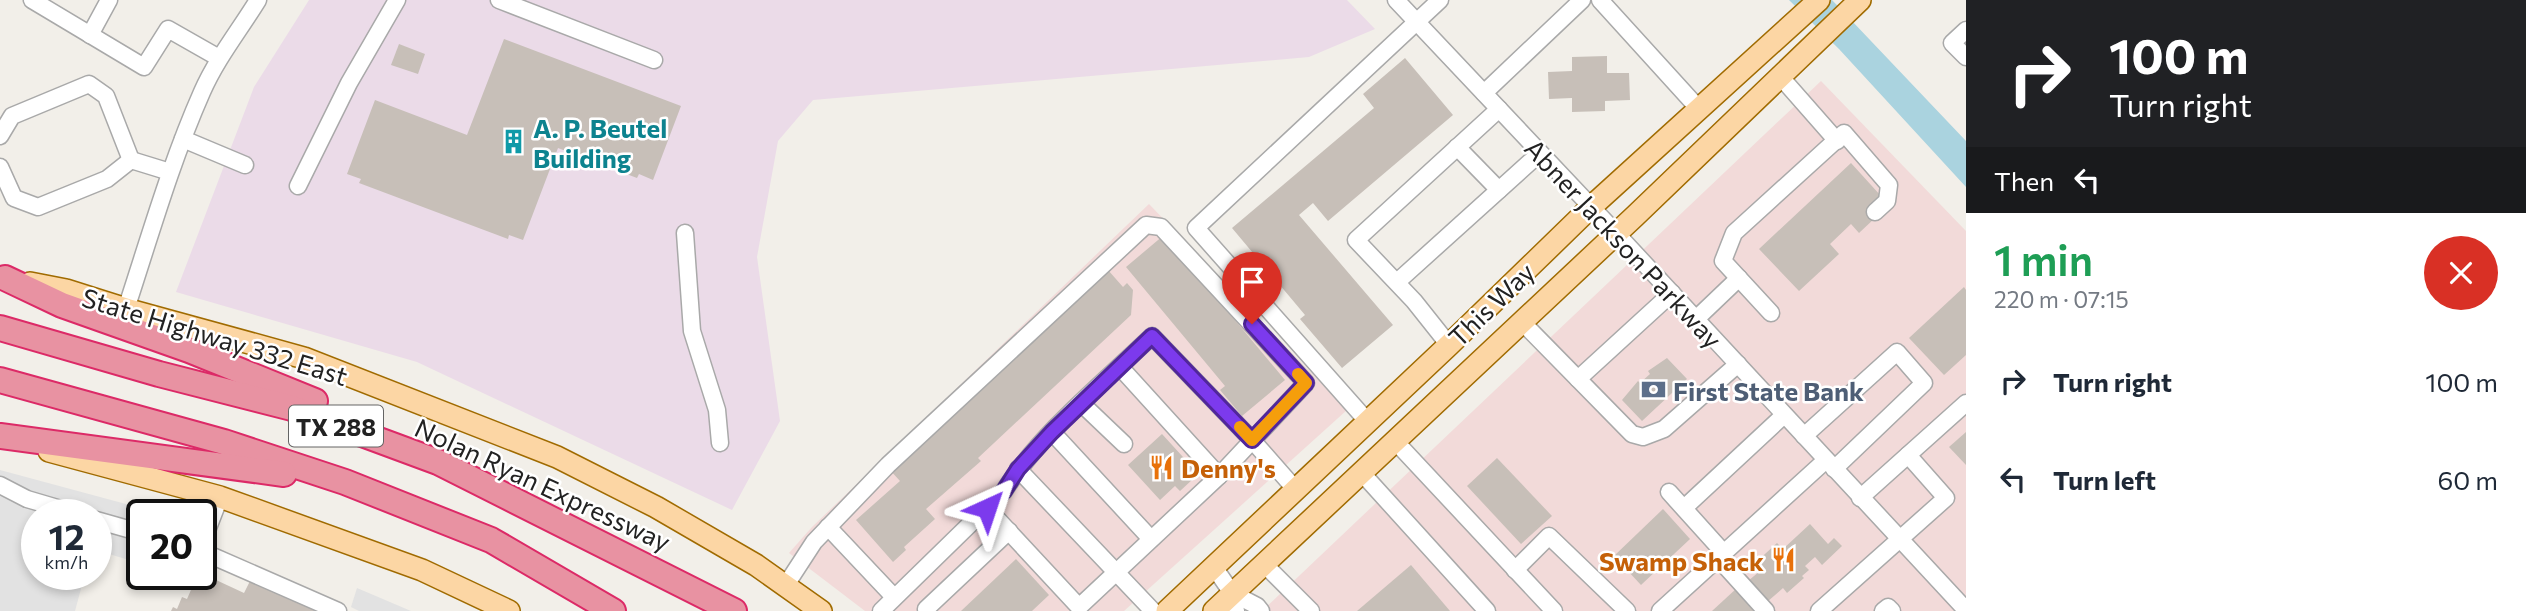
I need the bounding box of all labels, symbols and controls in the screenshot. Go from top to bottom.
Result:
text: 100 m [2109,24,2248,84]
icon: right [1994,28,2085,119]
text: Turn right [2109,84,2252,124]
place label: A. P. Beutel Building [533,112,667,173]
building icon: A. P. Beutel Building [499,128,527,156]
street label: Abner Jackson Parkway [1519,132,1729,354]
icon: left [2068,161,2106,199]
text: Then [1994,165,2054,196]
text: 1 min [1994,233,2093,285]
button: close [2424,236,2498,310]
pin [1222,252,1282,324]
street label: This Way [1442,256,1540,352]
icon: arrive [1233,263,1271,301]
street label: State Highway 332 East [79,281,351,391]
text: 220 m · 07:15 [1994,285,2129,313]
icon: right [1994,362,2032,400]
text: Turn right [2053,366,2172,397]
text: 100 m [2425,366,2498,397]
place label: First State Bank [1673,375,1864,406]
bank icon: First State Bank [1639,376,1667,404]
road number: TX 288 [289,405,383,446]
street label: Nolan Ryan Expressway [410,411,676,557]
place label: Denny's [1181,452,1276,483]
restaurant icon: Denny's [1147,453,1175,481]
icon: left [1994,460,2032,498]
text: Turn left [2053,464,2156,495]
text: 60 m [2438,464,2498,495]
position arrow [950,471,1024,545]
speed limit sign: 20 [126,499,217,590]
text: 12 [49,514,84,557]
place label: Swamp Shack [1599,545,1764,576]
restaurant icon: Swamp Shack [1770,546,1798,574]
text: km/h [45,551,88,573]

